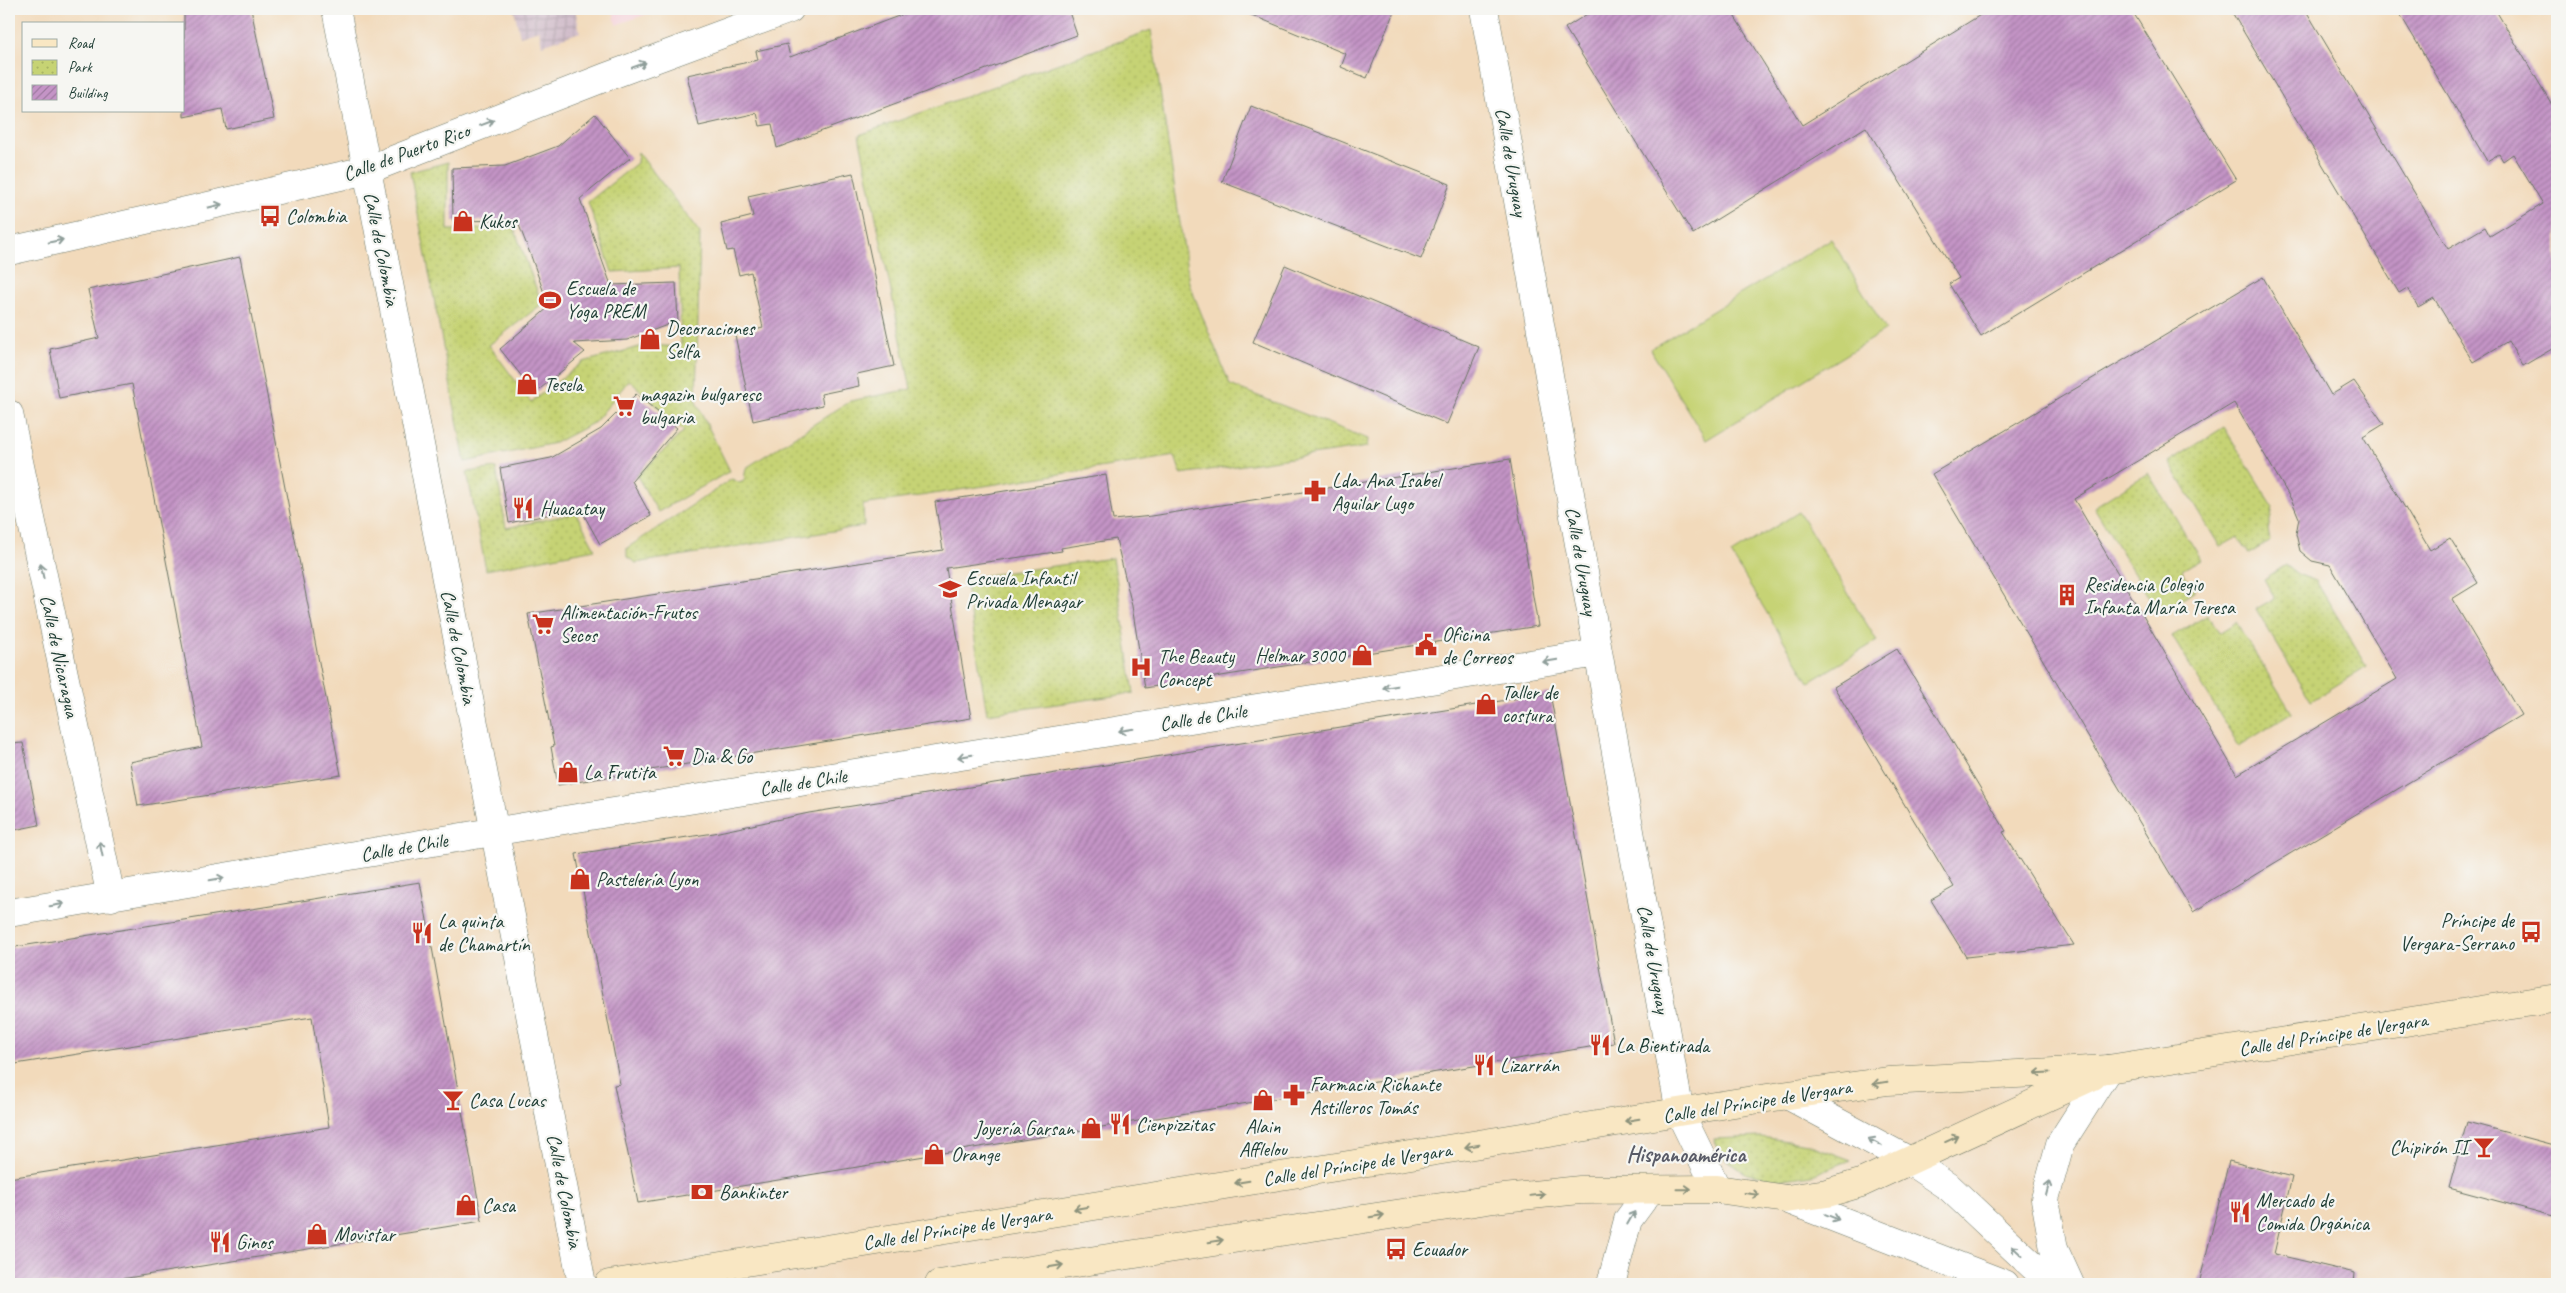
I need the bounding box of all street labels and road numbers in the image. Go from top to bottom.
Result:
street label: Calle de Uruguay [1490,106,1534,220]
street label: Calle de Puerto Rico [340,117,475,187]
street label: Calle de Colombia [358,190,405,310]
street label: Calle de Uruguay [1560,505,1604,619]
street label: Calle de Colombia [435,588,482,708]
street label: Calle de Nicaragua [34,593,85,722]
street label: Calle de Chile [1158,698,1250,737]
street label: Calle de Chile [758,763,850,802]
street label: Calle de Chile [359,827,451,867]
street label: Calle de Uruguay [1632,903,1676,1017]
street label: Calle del Príncipe de Vergara [2237,1007,2431,1062]
street label: Calle del Príncipe de Vergara [1661,1074,1855,1129]
street label: Calle de Colombia [541,1132,588,1252]
street label: Calle del Príncipe de Vergara [1261,1137,1455,1192]
street label: Calle del Príncipe de Vergara [861,1201,1055,1256]

